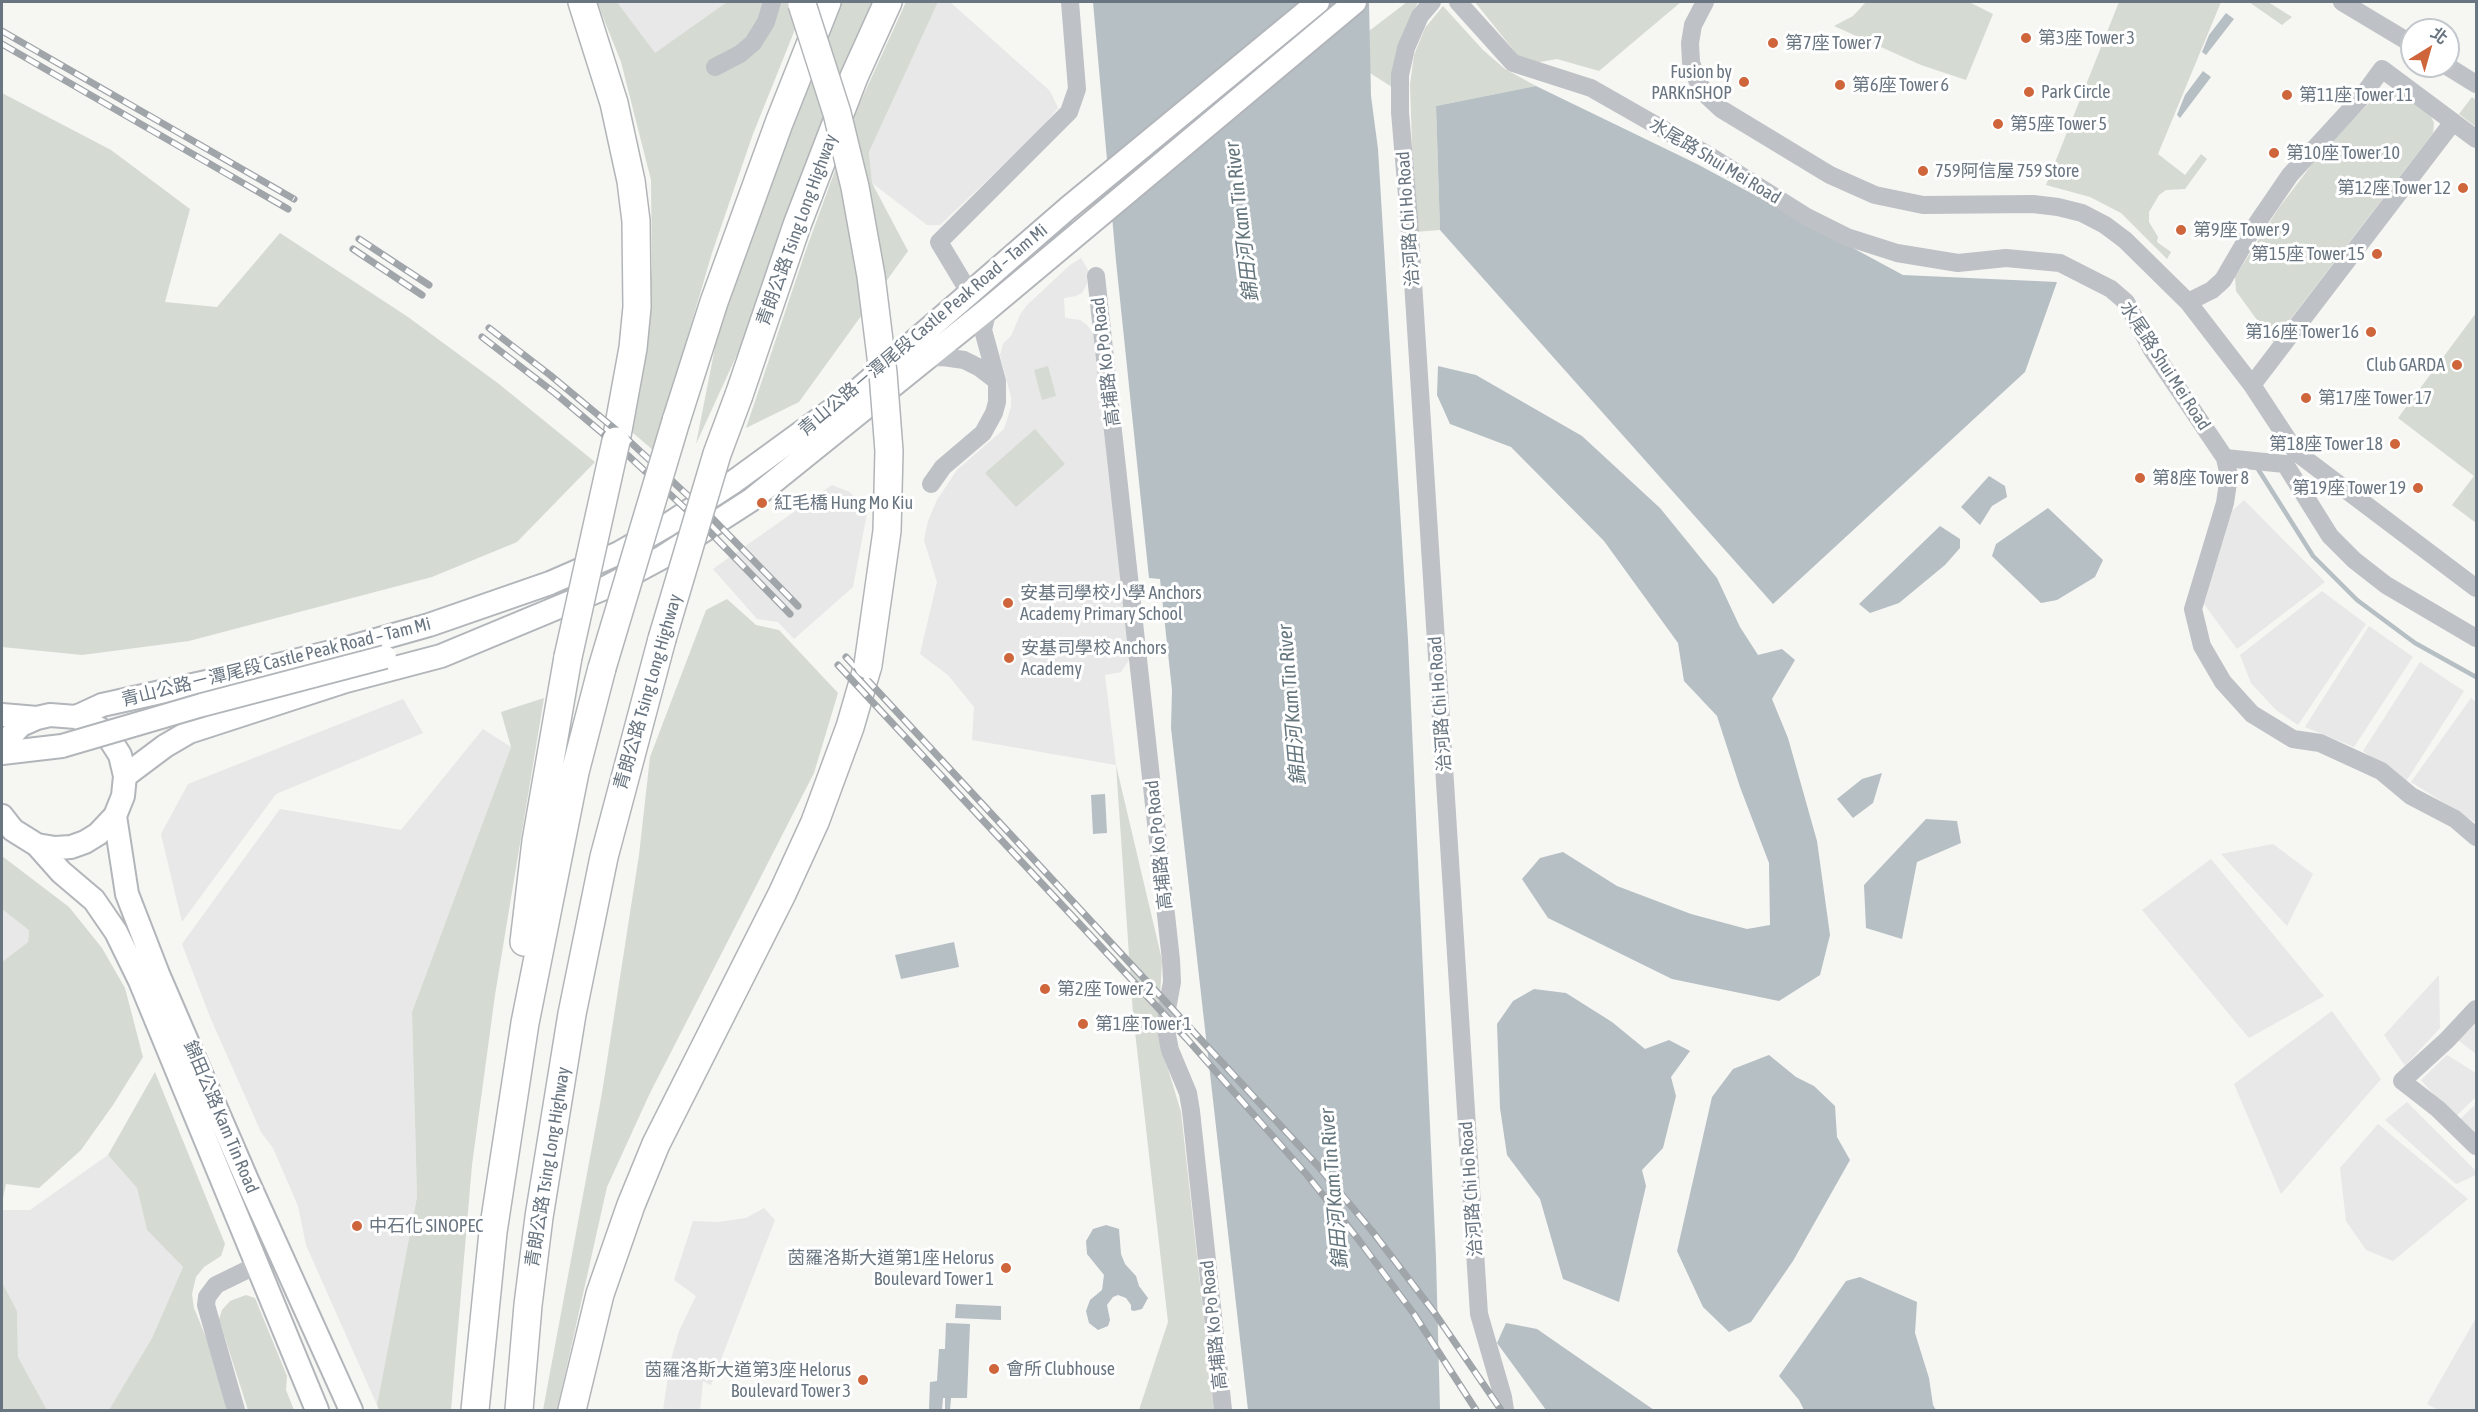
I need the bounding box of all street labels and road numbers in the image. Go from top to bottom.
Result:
street label: 水尾路 Shui Mei Road [1645,113,1785,209]
street label: 青朗公路 Tsing Long Highway [752,131,842,329]
street label: 治河路 Chi Ho Road [1392,151,1424,287]
street label: 青山公路－潭尾段 Castle Peak Road – Tam Mi [794,219,1052,441]
street label: 高埔路 Ko Po Road [1087,296,1125,428]
street label: 水尾路 Shui Mei Road [2115,298,2215,434]
street label: 青朗公路 Tsing Long Highway [610,592,686,792]
street label: 青山公路－潭尾段 Castle Peak Road – Tam Mi [119,613,433,711]
street label: 治河路 Chi Ho Road [1424,636,1456,772]
street label: 高埔路 Ko Po Road [1141,779,1177,911]
street label: 錦田公路 Kam Tin Road [179,1037,263,1197]
street label: 青朗公路 Tsing Long Highway [521,1065,575,1269]
street label: 治河路 Chi Ho Road [1455,1121,1487,1257]
street label: 高埔路 Ko Po Road [1196,1259,1232,1391]

